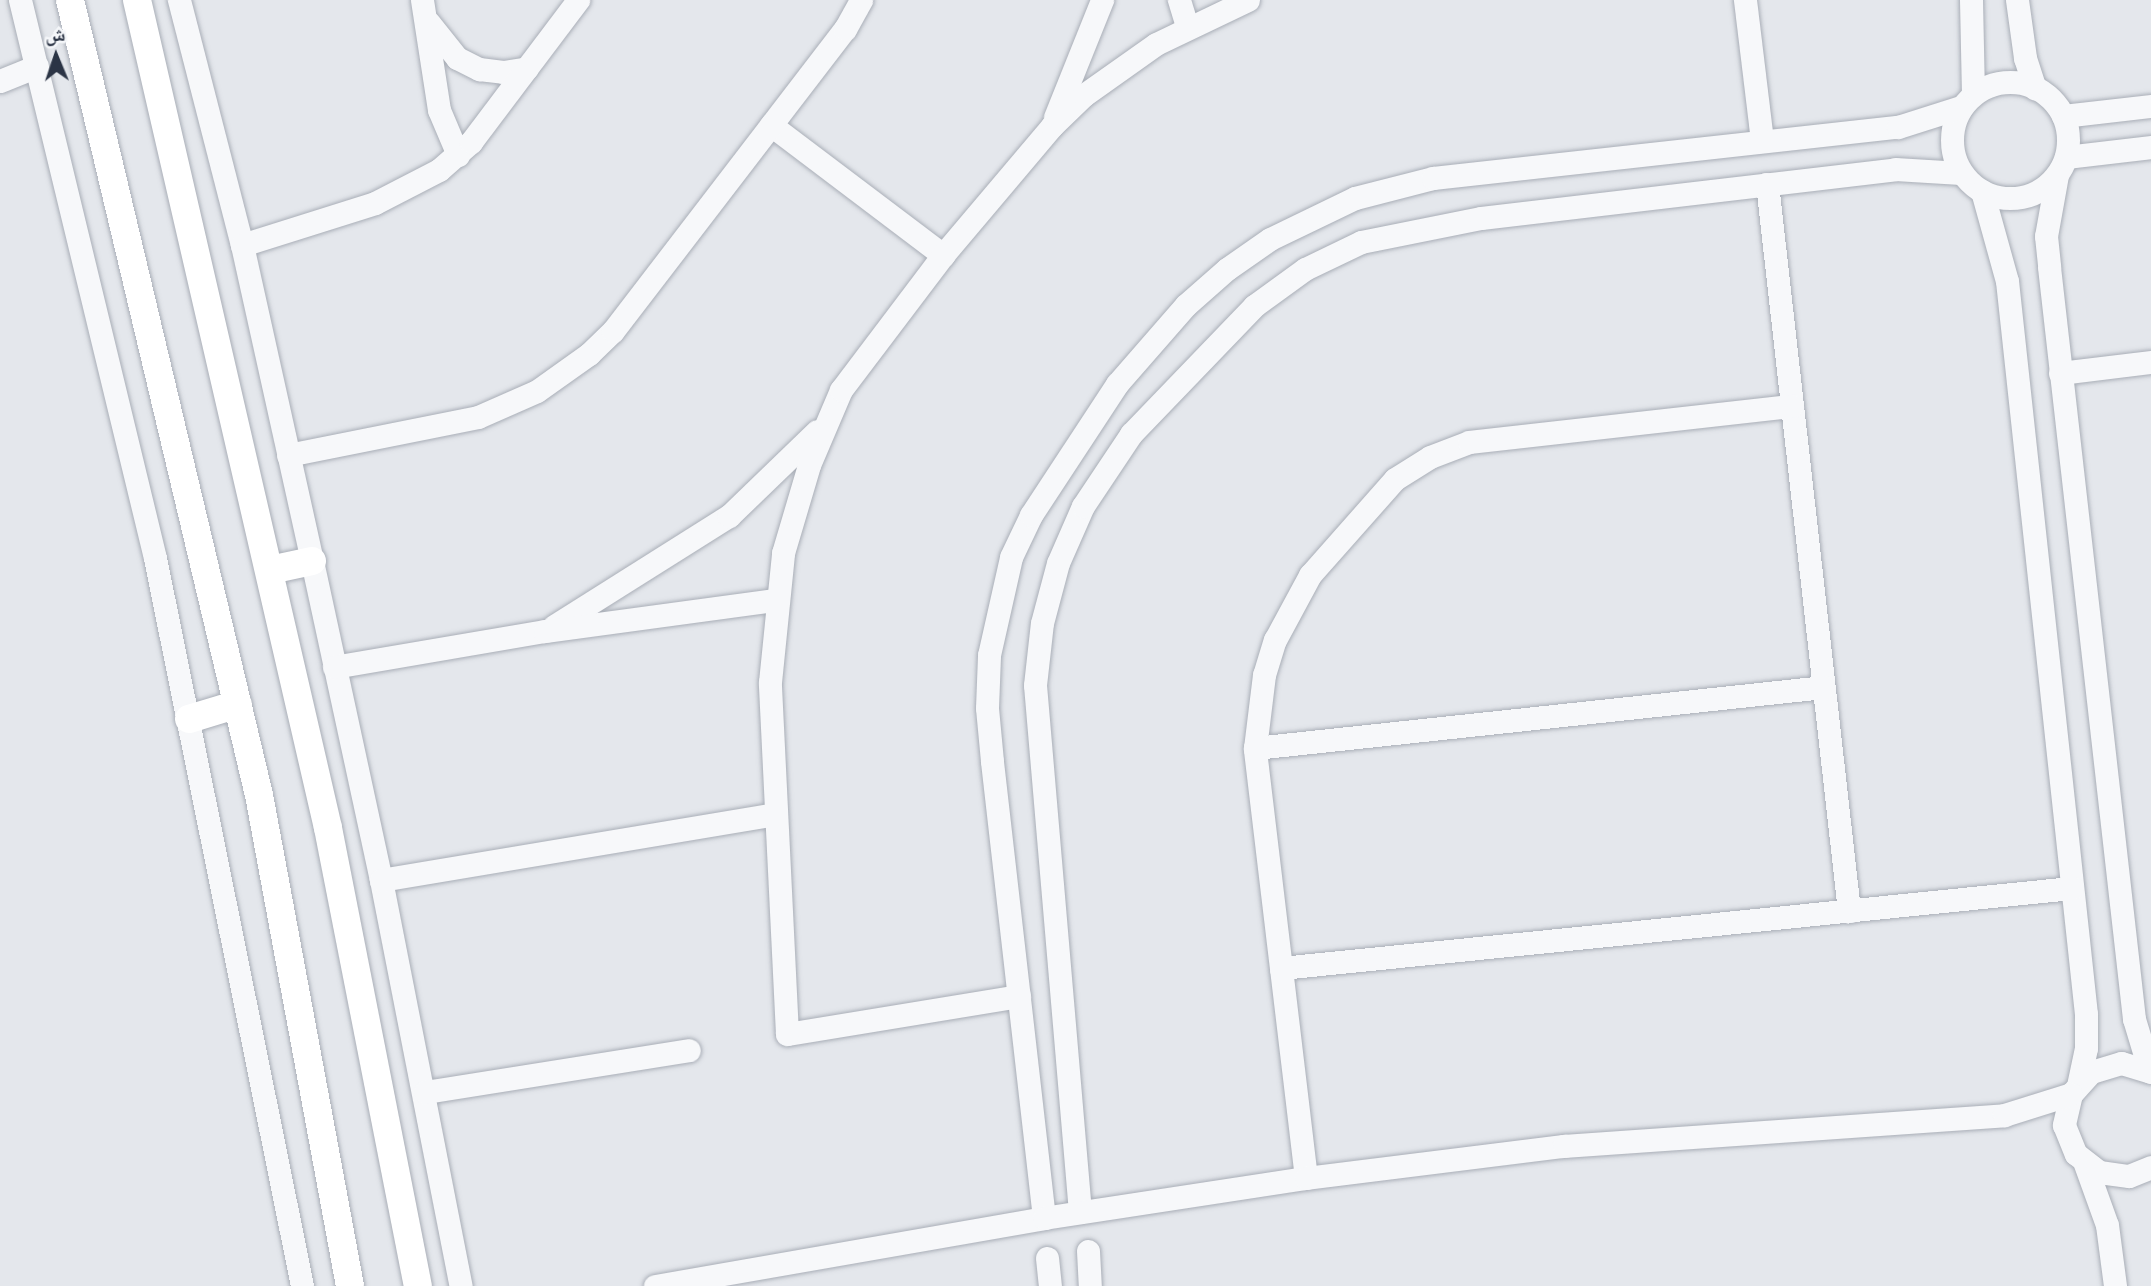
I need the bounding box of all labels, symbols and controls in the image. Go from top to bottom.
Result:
north arrow [21,21,91,91]
text: ش [45,24,66,46]

